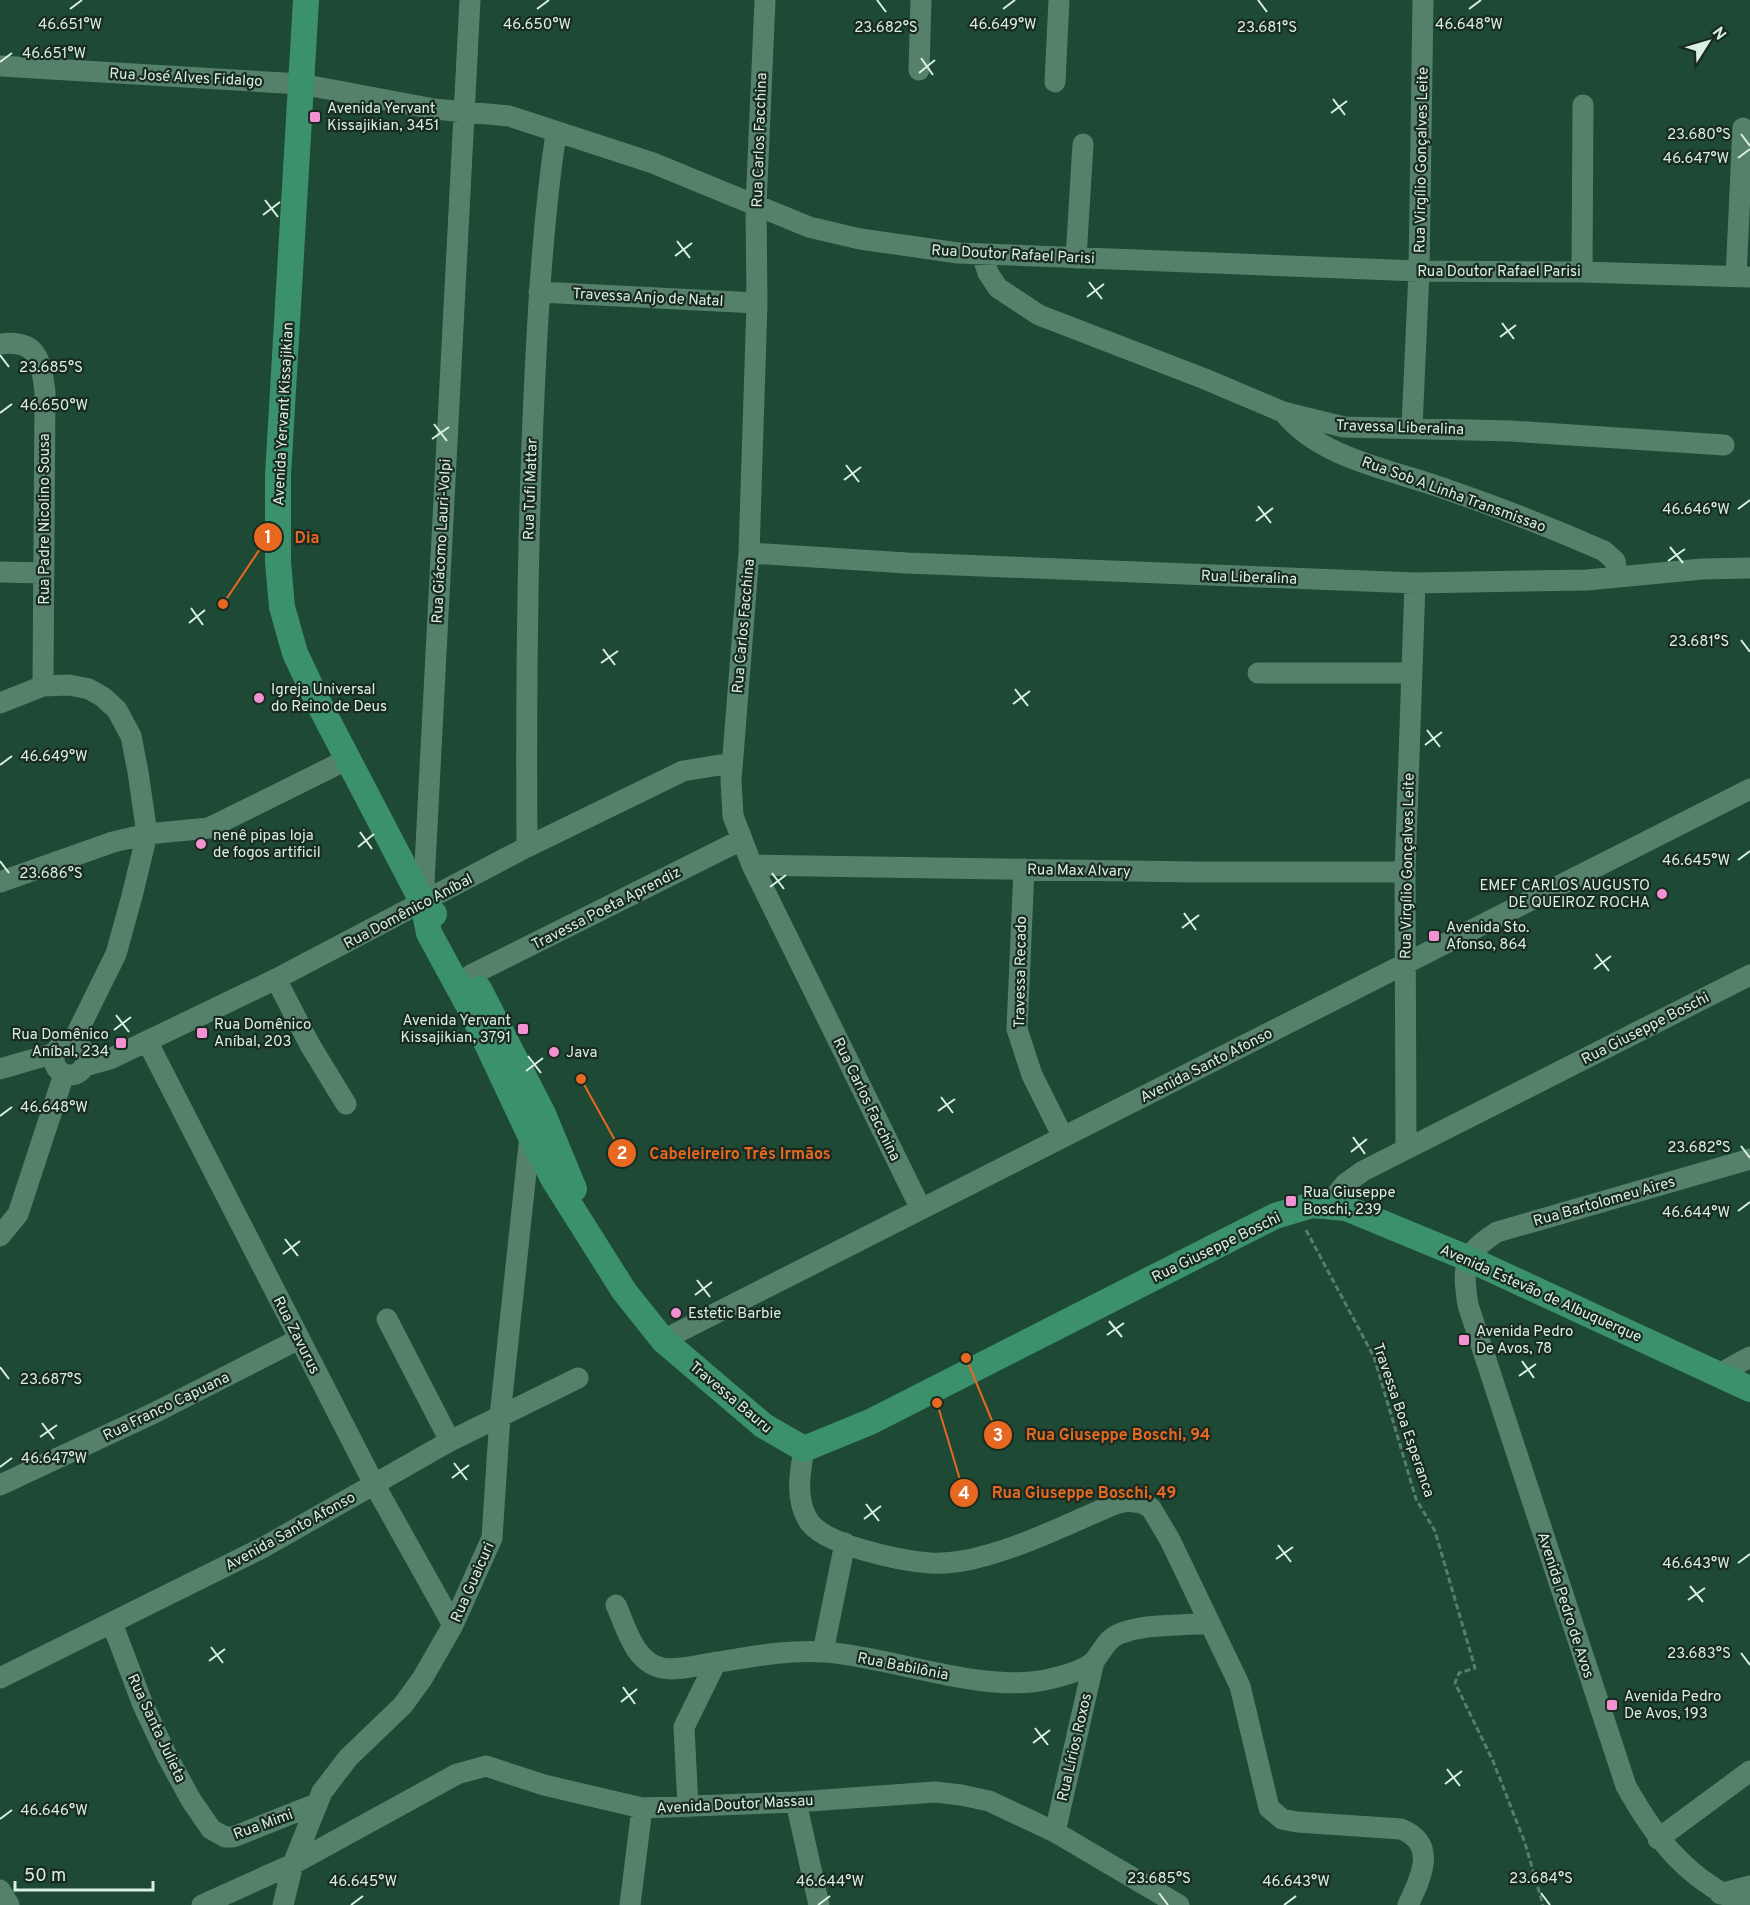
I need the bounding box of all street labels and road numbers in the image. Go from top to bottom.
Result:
street label: Rua José Alves Fidalgo [109,65,263,92]
street label: Rua Virgílio Gonçalves Leite [1411,67,1434,253]
street label: Rua Carlos Facchina [749,72,772,208]
street label: Rua Doutor Rafael Parisi [931,242,1095,269]
street label: Rua Doutor Rafael Parisi [1417,263,1581,282]
street label: Travessa Anjo de Natal [572,285,724,312]
street label: Avenida Yervant Kissajikian [270,322,299,506]
street label: Travessa Liberalina [1335,417,1464,440]
street label: Rua Padre Nicolino Sousa [36,433,55,605]
street label: Rua Tufi Mattar [520,437,543,540]
street label: Rua Sob A Linha Transmissao [1359,453,1548,538]
street label: Rua Giácomo Lauri-Volpi [429,458,456,624]
street label: Rua Carlos Facchina [729,558,760,694]
street label: Rua Liberalina [1200,567,1297,590]
street label: Rua Virgílio Gonçalves Leite [1397,773,1420,959]
street label: Rua Max Alvary [1027,861,1131,882]
street label: Travessa Poeta Aprendiz [529,863,684,955]
street label: Rua Domênico Aníbal [341,870,476,954]
street label: Travessa Recado [1011,916,1032,1028]
street label: Rua Giuseppe Boschi [1579,989,1713,1070]
street label: Avenida Santo Afonso [1137,1025,1276,1108]
street label: Rua Carlos Facchina [827,1035,904,1165]
street label: Rua Bartolomeu Aires [1531,1173,1678,1232]
street label: Rua Giuseppe Boschi [1149,1209,1284,1288]
street label: Avenida Estevão de Albuquerque [1436,1241,1644,1348]
street label: Rua Zavurus [268,1294,323,1378]
street label: Travessa Boa Esperanca [1367,1341,1438,1500]
street label: Travessa Bauru [685,1358,775,1438]
street label: Rua Franco Capuana [100,1369,233,1446]
street label: Avenida Santo Afonso [222,1489,359,1576]
street label: Avenida Pedro de Avos [1532,1530,1597,1681]
street label: Rua Guaicuri [447,1540,499,1626]
street label: Rua Babilônia [856,1649,950,1686]
street label: Rua Santa Julieta [122,1671,189,1786]
street label: Rua Lírios Roxos [1054,1691,1097,1803]
street label: Avenida Doutor Massau [656,1792,814,1819]
street label: Rua Mimi [231,1806,296,1845]

